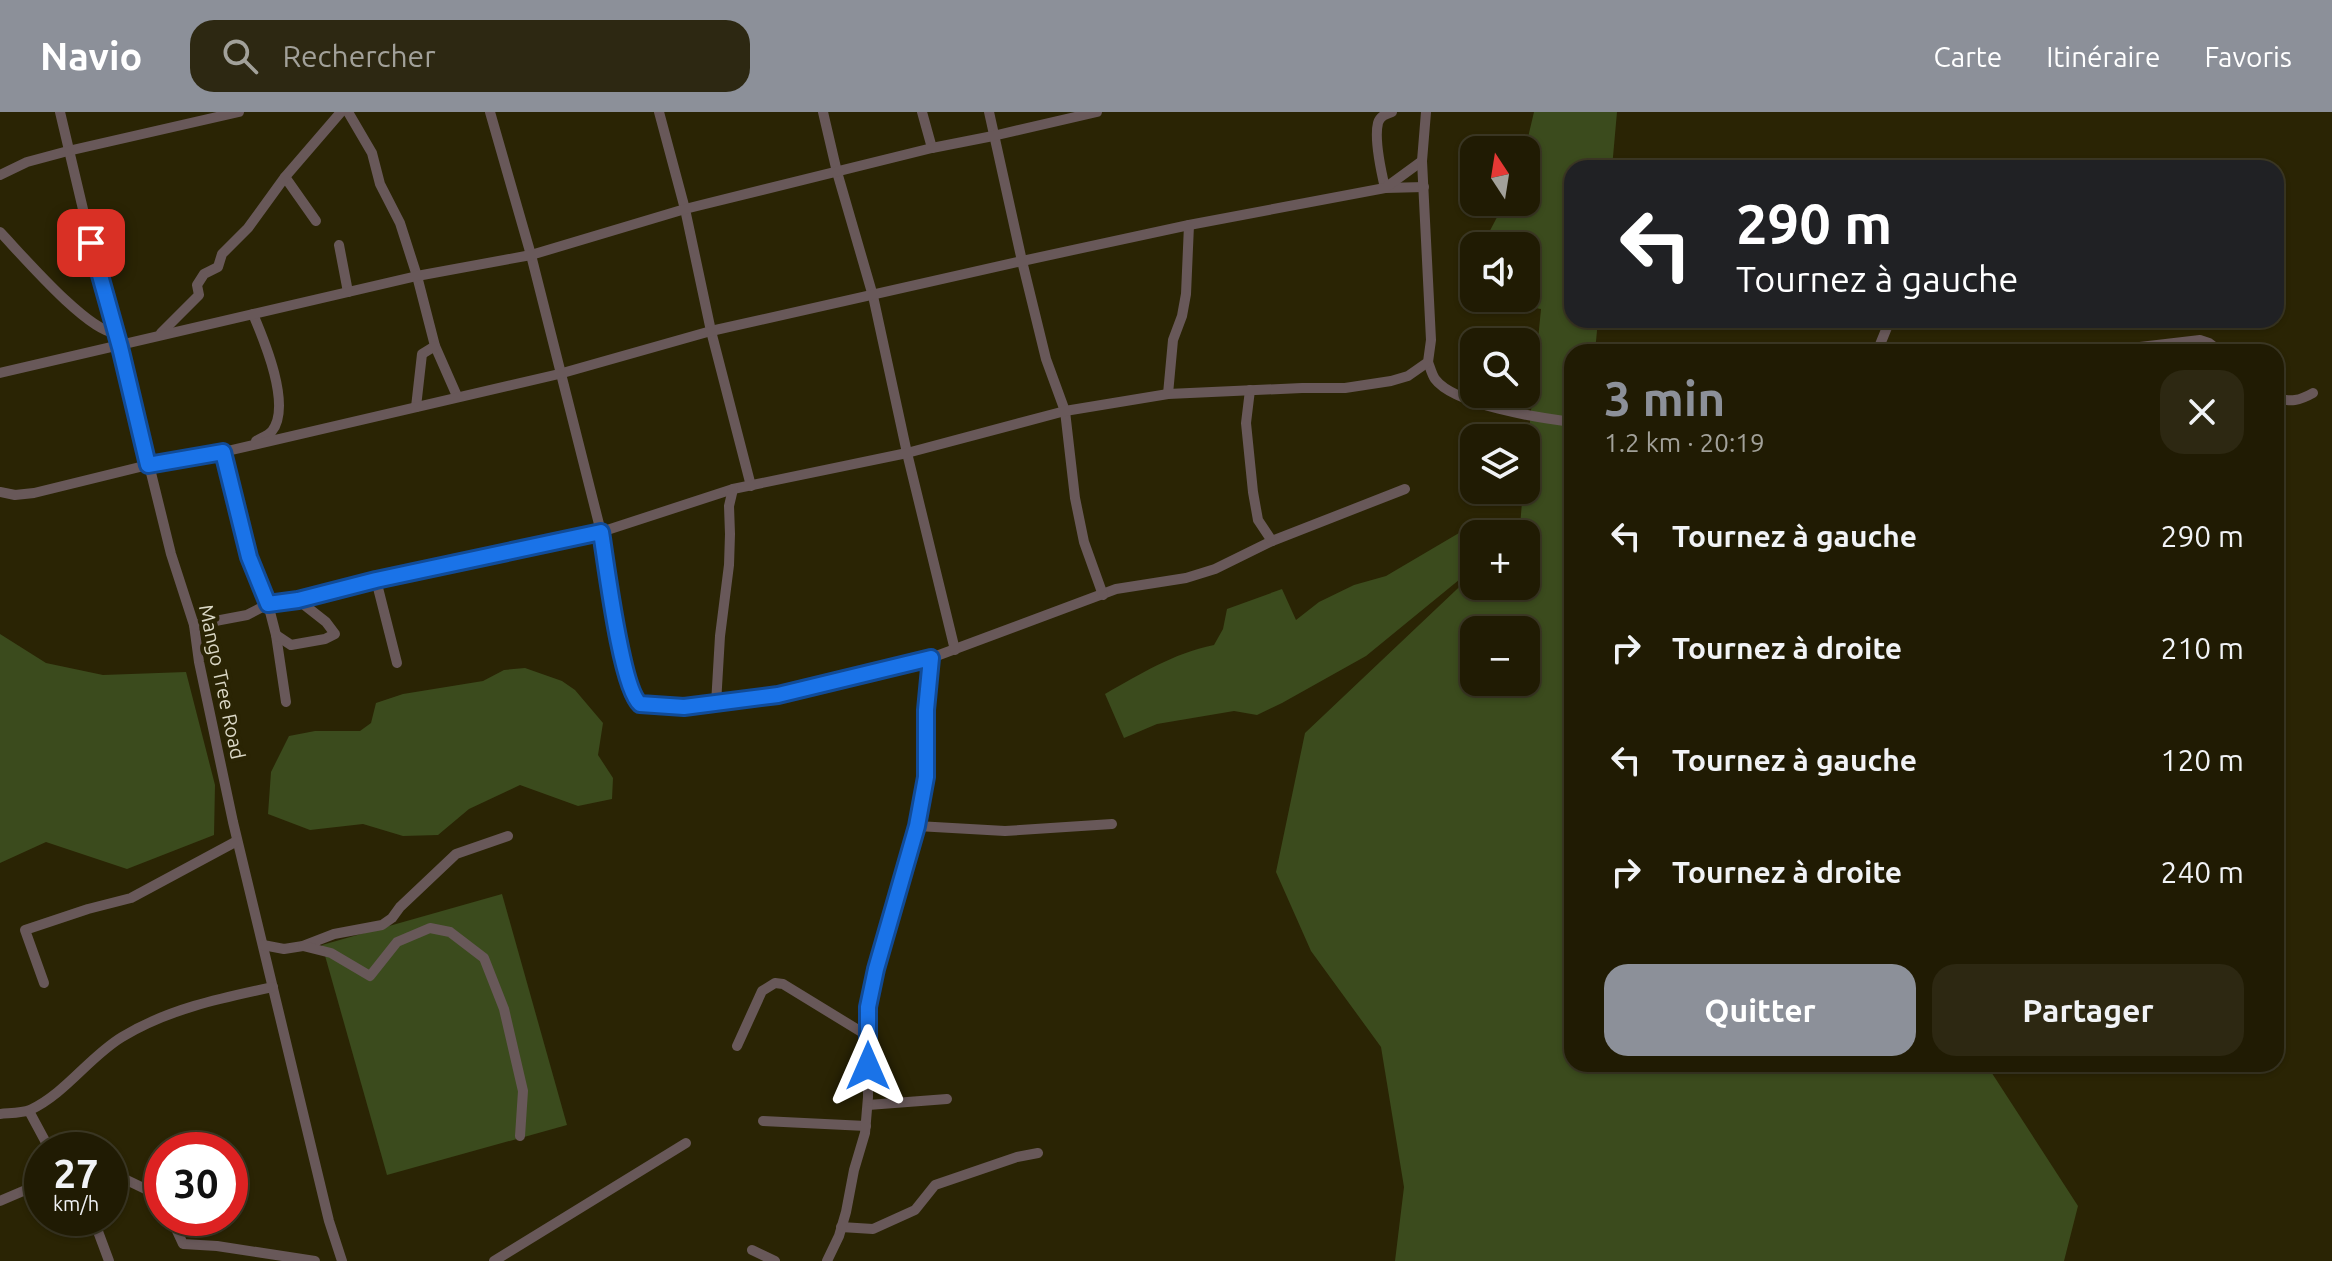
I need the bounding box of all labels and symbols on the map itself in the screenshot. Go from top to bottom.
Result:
north arrow [1460,136,1540,216]
pin [57,209,125,277]
street label: Mango Tree Road [195,602,250,761]
position arrow [826,1024,910,1108]
speed limit sign: 30 [144,1132,248,1236]

